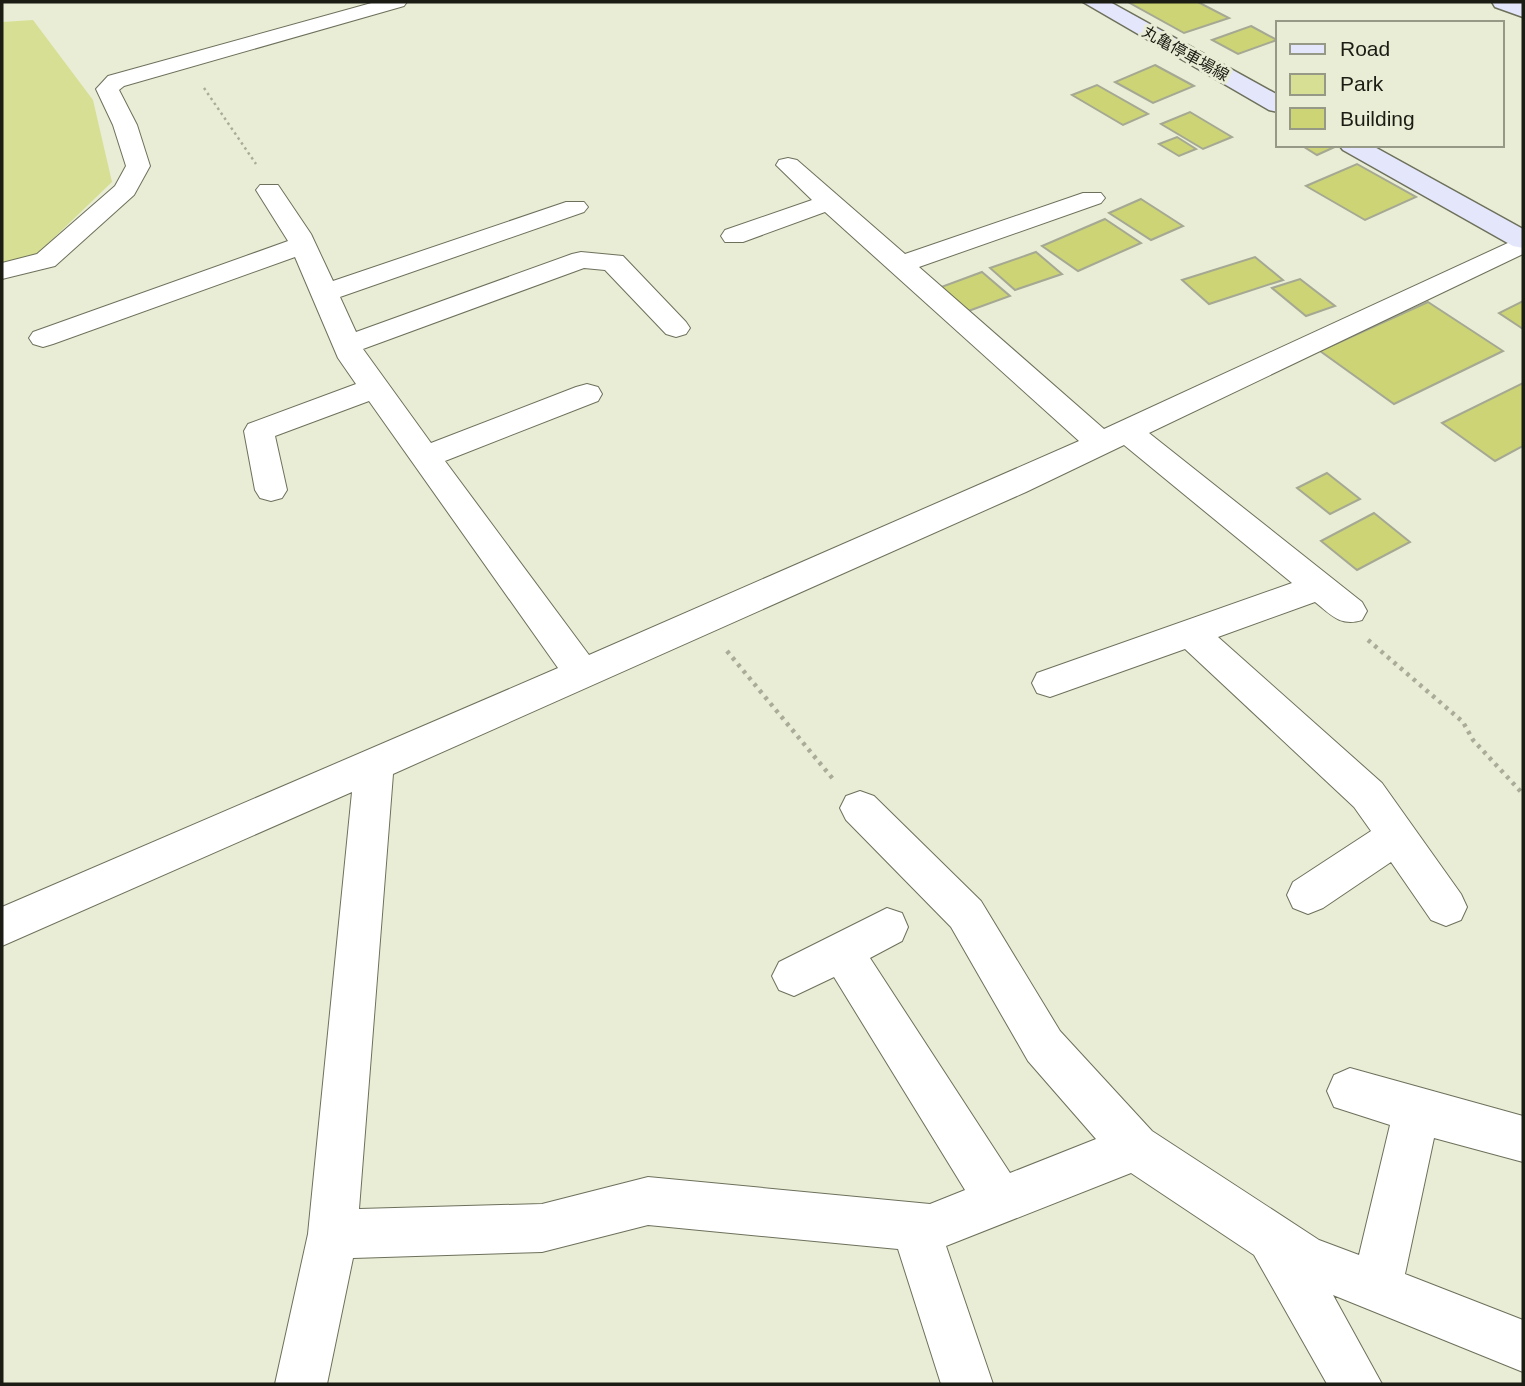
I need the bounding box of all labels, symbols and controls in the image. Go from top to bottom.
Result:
legend [1276,21,1504,147]
street label: 丸亀停車場線 [1140,23,1232,84]
text: Road [1340,37,1390,60]
text: Park [1340,72,1384,95]
text: Building [1340,107,1415,130]

